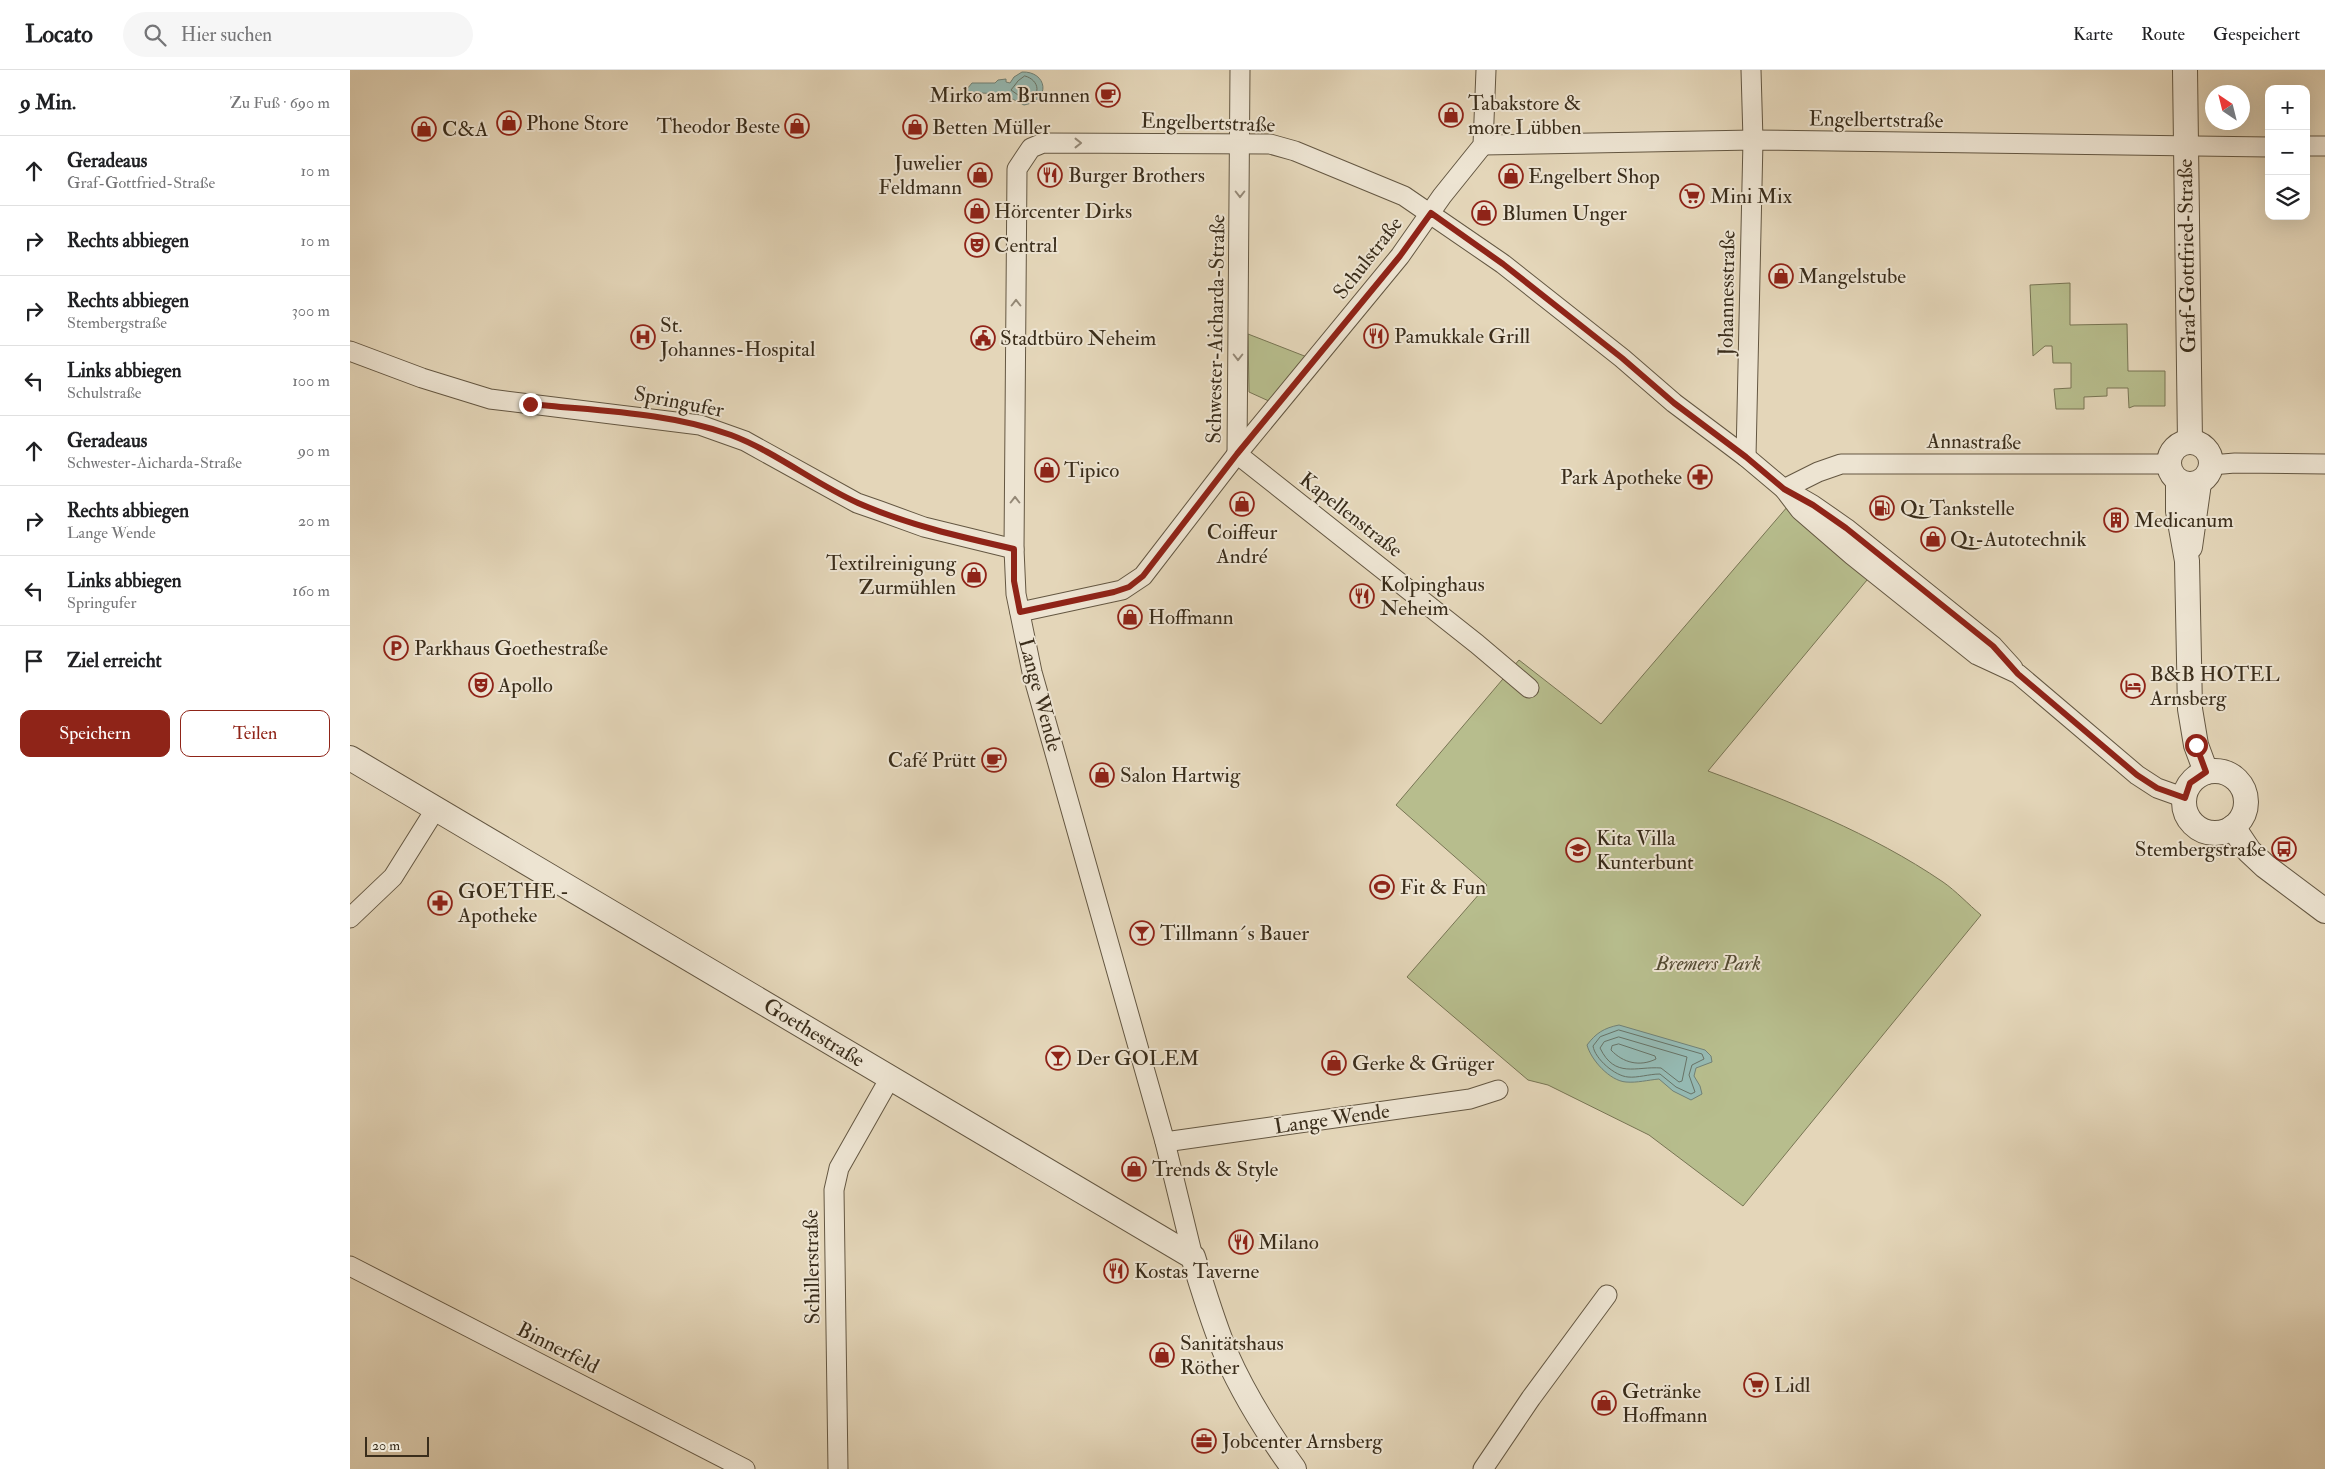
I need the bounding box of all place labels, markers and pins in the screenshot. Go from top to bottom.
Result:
place label: Mirko am Brunnen [929,82,1090,109]
cafe icon: Mirko am Brunnen [1095,82,1121,108]
place label: Tabakstore & more Lübben [1468,90,1582,141]
shop icon: Tabakstore & more Lübben [1438,102,1464,128]
shop icon: Phone Store [496,110,522,136]
place label: Phone Store [526,110,629,137]
place label: Theodor Beste [656,113,780,140]
shop icon: Theodor Beste [784,113,810,139]
shop icon: Betten Müller [902,114,928,140]
place label: Betten Müller [932,114,1050,141]
shop icon: C&A [411,116,437,142]
place label: C&A [442,116,488,143]
place label: Juwelier Feldmann [878,150,962,201]
shop icon: Juwelier Feldmann [967,162,993,188]
restaurant icon: Burger Brothers [1037,162,1063,188]
place label: Burger Brothers [1068,162,1205,189]
shop icon: Engelbert Shop [1498,163,1524,189]
place label: Engelbert Shop [1528,163,1660,190]
supermarket icon: Mini Mix [1679,183,1705,209]
place label: Mini Mix [1710,183,1793,210]
shop icon: Hörcenter Dirks [964,198,990,224]
place label: Hörcenter Dirks [994,198,1132,225]
shop icon: Blumen Unger [1471,200,1497,226]
place label: Blumen Unger [1502,200,1627,227]
theatre icon: Central [964,232,990,258]
place label: Central [994,232,1058,259]
shop icon: Mangelstube [1768,263,1794,289]
place label: Mangelstube [1798,263,1906,290]
place label: St. Johannes-Hospital [659,312,816,363]
restaurant icon: Pamukkale Grill [1363,323,1389,349]
place label: Pamukkale Grill [1394,323,1531,350]
hospital icon: St. Johannes-Hospital [630,324,656,350]
public building icon: Stadtbüro Neheim [970,325,996,351]
place label: Stadtbüro Neheim [1000,325,1156,352]
shop icon: Tipico [1034,457,1060,483]
place label: Tipico [1064,457,1119,484]
place label: Park Apotheke [1560,464,1682,491]
pharmacy icon: Park Apotheke [1687,464,1713,490]
shop icon: Coiffeur André [1229,491,1255,517]
fuel station icon: Q1 Tankstelle [1869,495,1895,521]
place label: Q1 Tankstelle [1900,495,2015,522]
building icon: Medicanum [2103,507,2129,533]
place label: Medicanum [2134,507,2234,534]
place label: Coiffeur André [1207,519,1277,570]
shop icon: Q1-Autotechnik [1920,526,1946,552]
place label: Q1-Autotechnik [1950,526,2087,553]
place label: Textilreinigung Zurmühlen [826,550,957,601]
shop icon: Textilreinigung Zurmühlen [961,562,987,588]
place label: Kolpinghaus Neheim [1380,571,1485,622]
restaurant icon: Kolpinghaus Neheim [1349,583,1375,609]
shop icon: Hoffmann [1117,604,1143,630]
place label: Hoffmann [1148,604,1234,631]
parking icon: Parkhaus Goethestraße [383,635,409,661]
place label: Parkhaus Goethestraße [414,635,608,662]
place label: B&B HOTEL Arnsberg [2149,661,2280,712]
theatre icon: Apollo [468,672,494,698]
place label: Apollo [497,672,553,699]
hotel icon: B&B HOTEL Arnsberg [2120,673,2146,699]
place label: Café Prütt [888,747,976,774]
cafe icon: Café Prütt [981,747,1007,773]
shop icon: Salon Hartwig [1089,762,1115,788]
place label: Salon Hartwig [1120,762,1241,789]
place label: Kita Villa Kunterbunt [1596,825,1694,876]
place label: Stembergstraße [2135,836,2266,863]
bus stop icon: Stembergstraße [2271,836,2297,862]
school or university icon: Kita Villa Kunterbunt [1565,837,1591,863]
sports icon: Fit & Fun [1369,874,1395,900]
place label: Fit & Fun [1400,874,1486,901]
place label: GOETHE - Apotheke [457,878,569,929]
pharmacy icon: GOETHE - Apotheke [427,890,453,916]
bar icon: Tillmann´s Bauer [1129,920,1155,946]
place label: Tillmann´s Bauer [1160,920,1309,947]
bar icon: Der GOLEM [1045,1045,1071,1071]
place label: Der GOLEM [1076,1045,1199,1072]
shop icon: Gerke & Grüger [1321,1050,1347,1076]
place label: Gerke & Grüger [1352,1050,1495,1077]
shop icon: Trends & Style [1121,1156,1147,1182]
place label: Trends & Style [1152,1156,1278,1183]
restaurant icon: Milano [1228,1229,1254,1255]
place label: Milano [1258,1229,1319,1256]
restaurant icon: Kostas Taverne [1103,1258,1129,1284]
place label: Kostas Taverne [1134,1258,1260,1285]
place label: Sanitätshaus Röther [1180,1330,1284,1381]
shop icon: Sanitätshaus Röther [1149,1342,1175,1368]
supermarket icon: Lidl [1743,1372,1769,1398]
place label: Lidl [1774,1372,1811,1399]
place label: Getränke Hoffmann [1622,1378,1708,1429]
shop icon: Getränke Hoffmann [1591,1390,1617,1416]
office icon: Jobcenter Arnsberg [1191,1428,1217,1454]
place label: Jobcenter Arnsberg [1221,1428,1383,1455]

